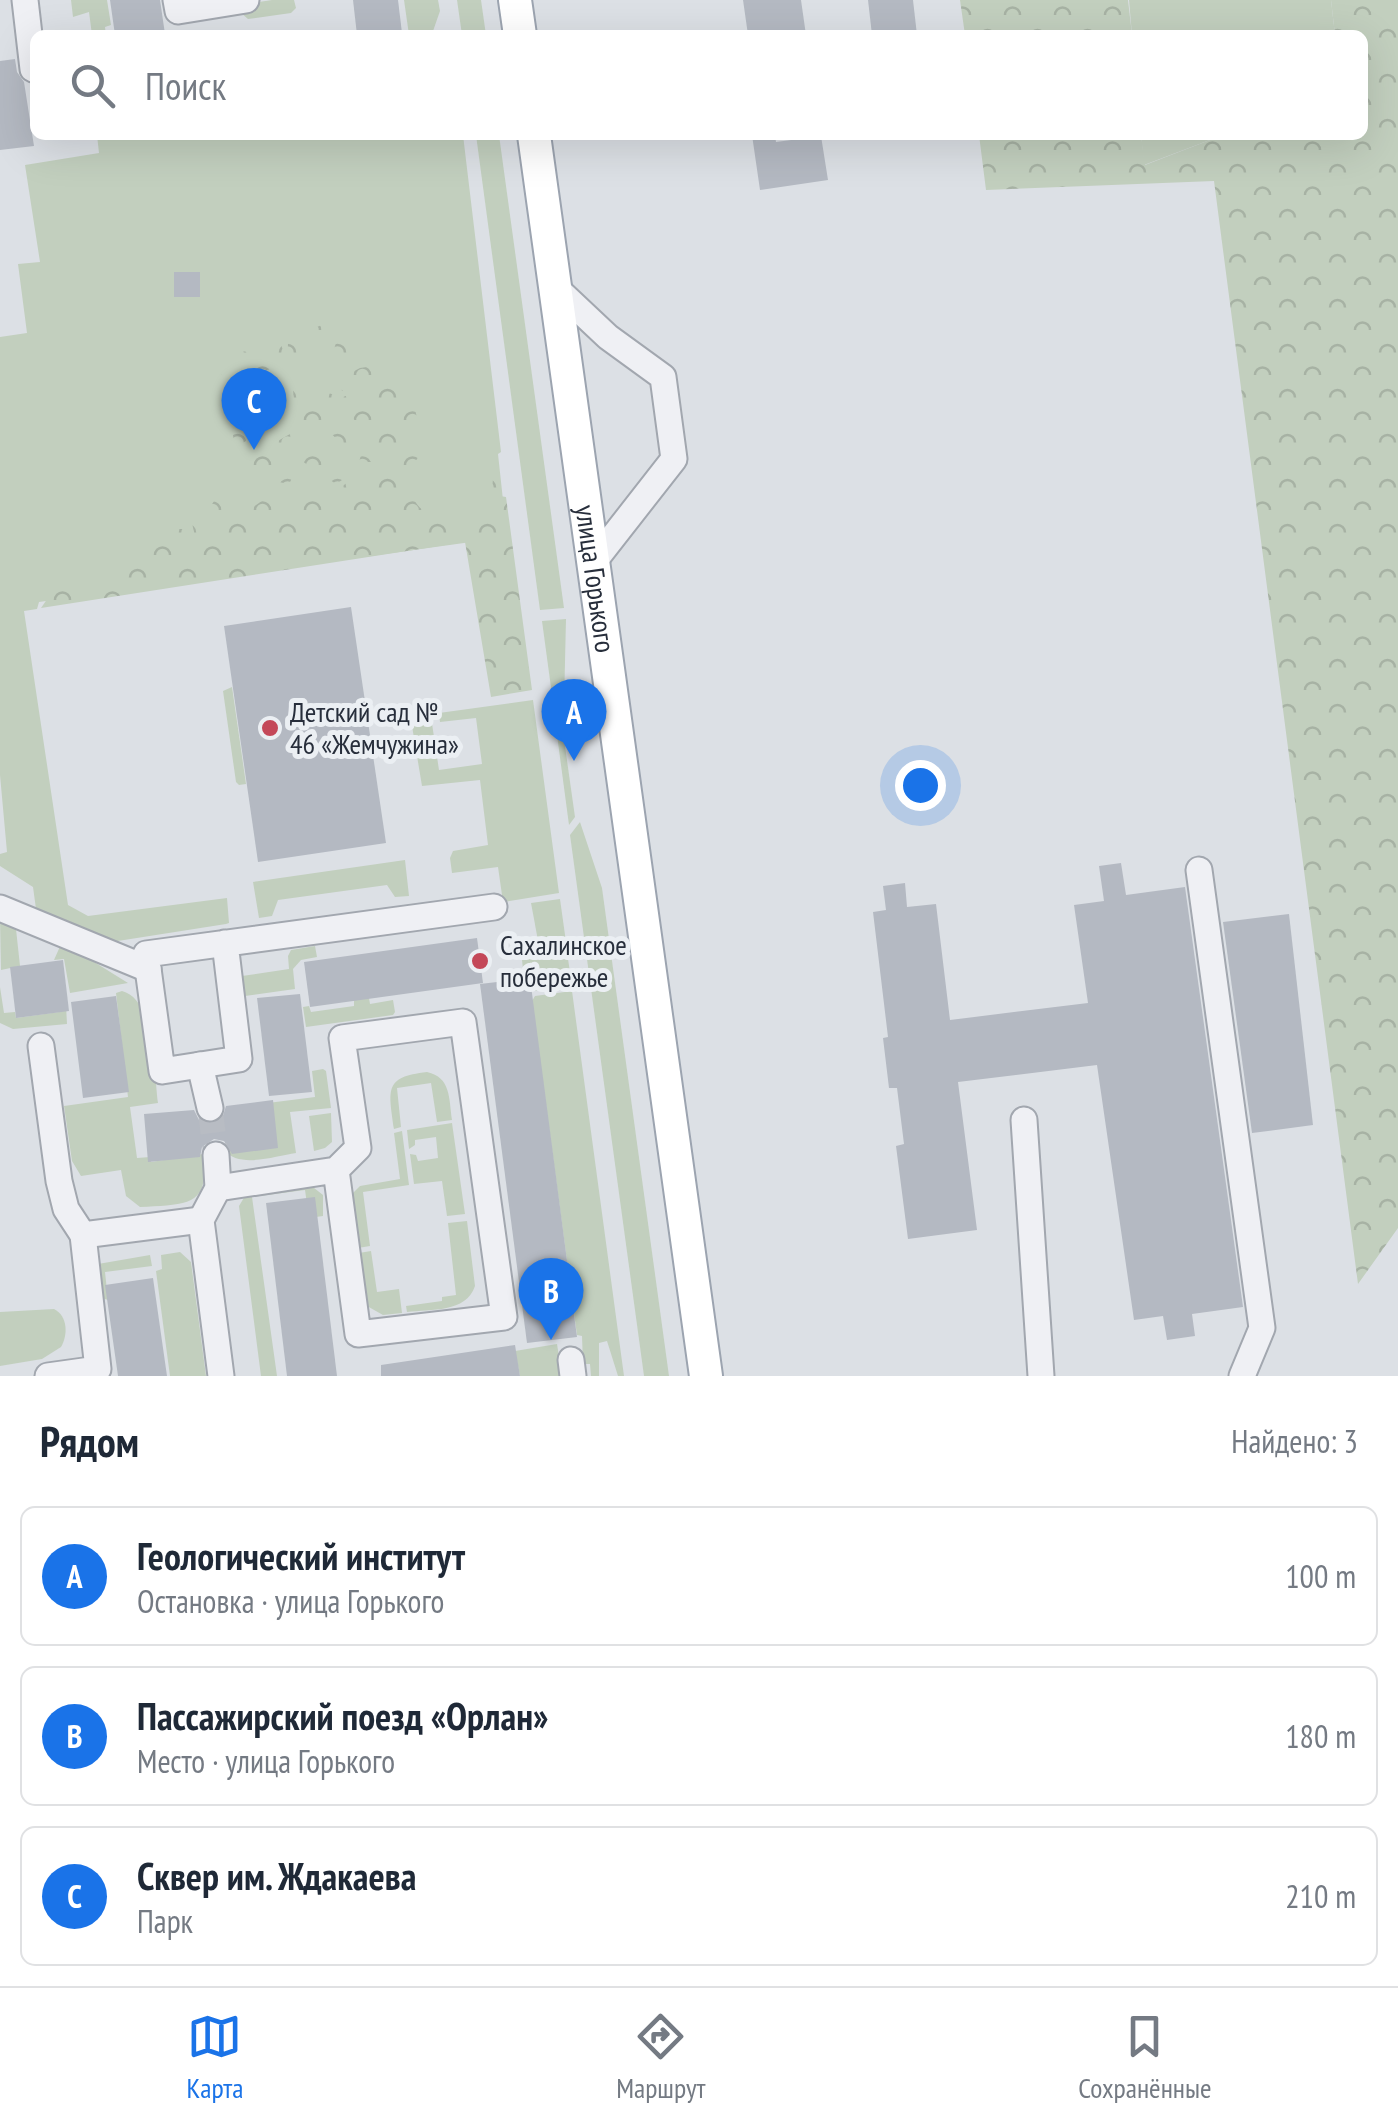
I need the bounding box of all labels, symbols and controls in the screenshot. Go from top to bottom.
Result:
search box [30,30,1368,140]
icon: search [65,58,120,113]
text: Поиск [145,61,226,110]
pin: C [222,368,286,450]
street label: улица Горького [567,503,625,655]
pin: A [542,678,606,761]
place label: Детский сад № 46 «Жемчужина» [290,693,459,762]
marker: Детский сад № 46 «Жемчужина» [259,717,281,739]
your location [895,760,946,811]
place label: Сахалинское побережье [500,926,627,995]
marker: Сахалинское побережье [469,950,491,972]
pin: B [518,1258,584,1340]
text: Рядом [40,1414,139,1469]
text: Найдено: 3 [1231,1420,1358,1462]
text: Геологический институт [137,1531,465,1580]
text: A [66,1555,83,1597]
text: 100 m [1285,1555,1356,1597]
text: Остановка · улица Горького [137,1580,444,1622]
text: Пассажирский поезд «Орлан» [137,1691,548,1740]
text: B [67,1715,82,1757]
text: 180 m [1285,1715,1356,1757]
text: Место · улица Горького [137,1740,395,1782]
text: Сквер им. Ждакаева [137,1851,416,1900]
text: C [67,1875,82,1917]
text: 210 m [1285,1875,1356,1917]
text: Парк [137,1900,193,1942]
tab: Карта [186,2009,243,2106]
tab: Маршрут [616,2009,706,2106]
tab: Сохранённые [1078,2009,1212,2106]

